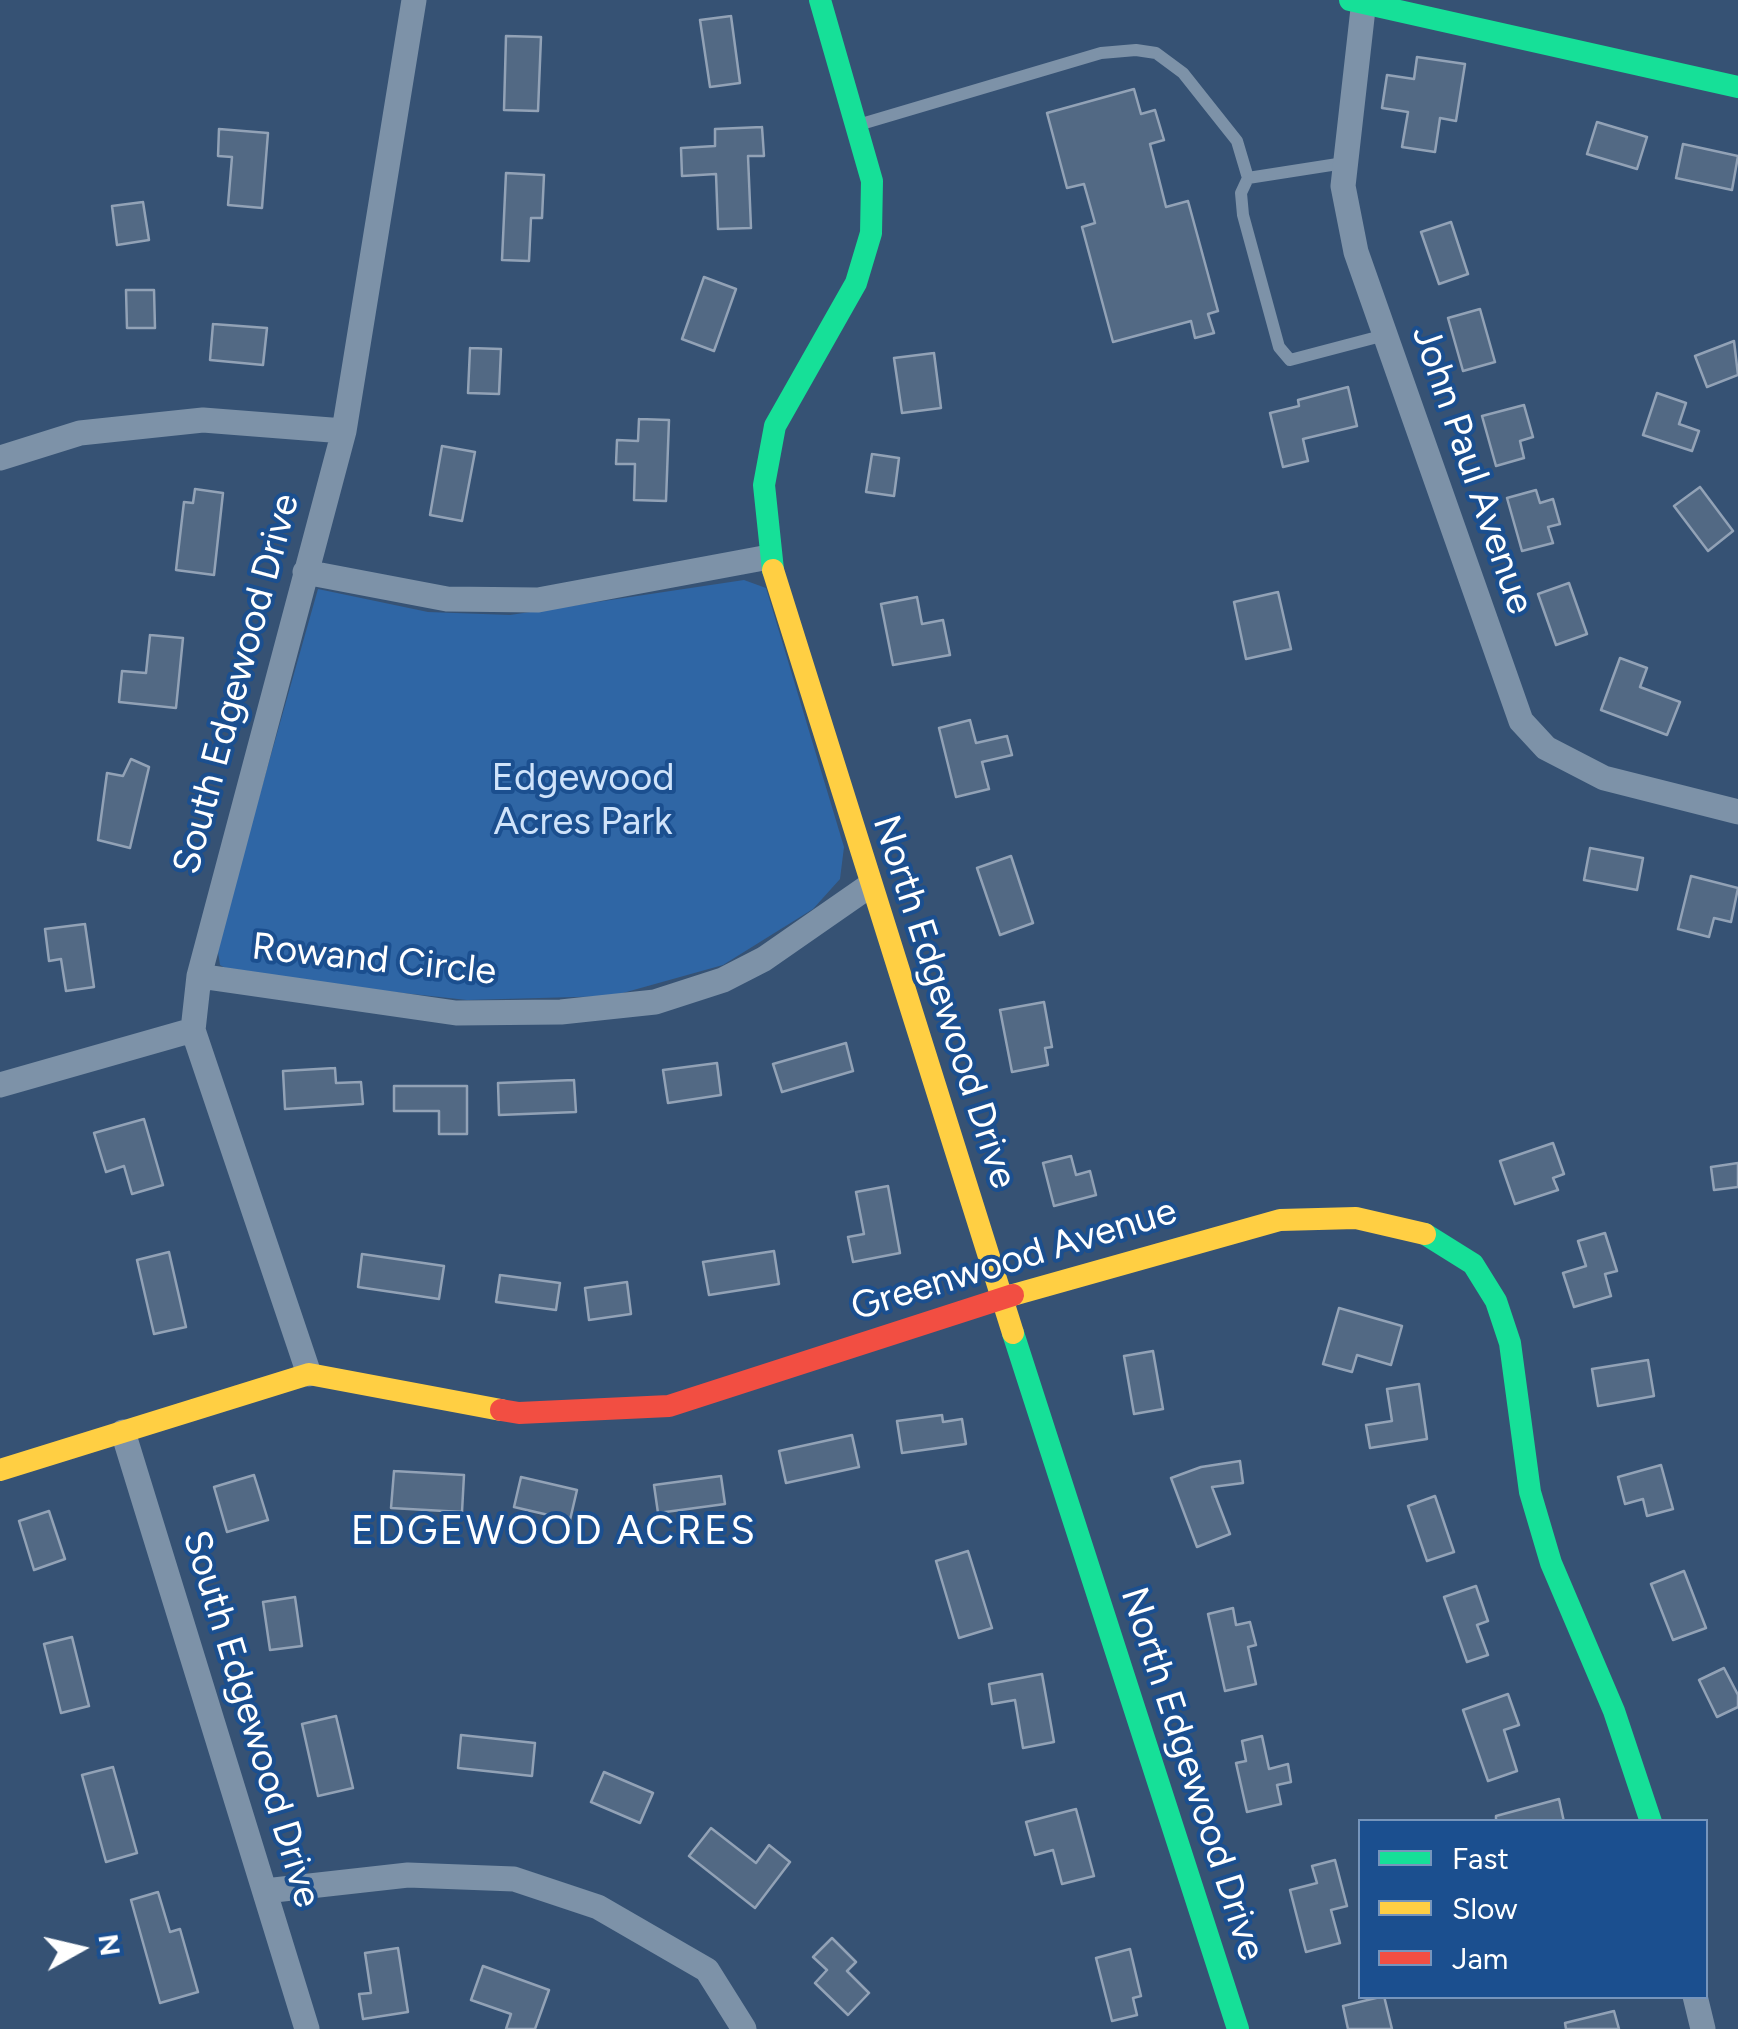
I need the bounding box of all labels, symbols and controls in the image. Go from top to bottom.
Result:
street label: John Paul Avenue [1401,320,1543,620]
street label: South Edgewood Drive [164,489,310,879]
park label: Edgewood Acres Park [491,756,675,846]
street label: North Edgewood Drive [862,810,1026,1194]
street label: Rowand Circle [249,924,499,996]
street label: Greenwood Avenue [846,1189,1182,1331]
district label: EDGEWOOD ACRES [351,1508,757,1556]
street label: South Edgewood Drive [172,1525,330,1913]
street label: North Edgewood Drive [1110,1582,1274,1966]
legend [1358,1819,1708,1999]
text: Fast [1452,1840,1509,1877]
text: Slow [1452,1890,1518,1927]
north arrow [30,1899,130,1999]
text: N [91,1932,128,1958]
text: Jam [1452,1940,1508,1977]

